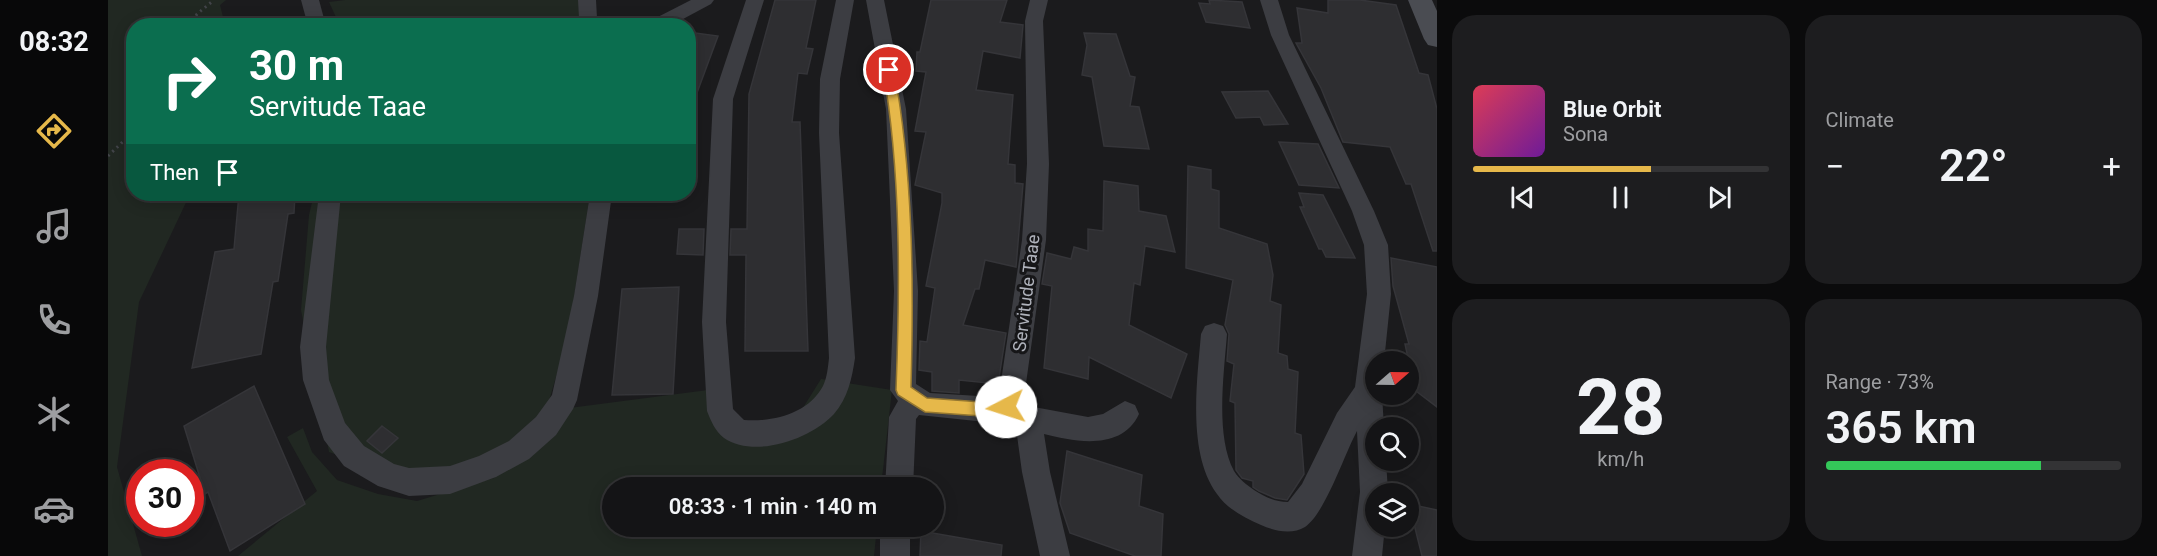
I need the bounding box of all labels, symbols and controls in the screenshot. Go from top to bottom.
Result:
text: 08:32 [19,26,89,58]
text: 30 m [249,41,344,90]
icon: right [150,42,228,120]
pin [863,44,914,95]
icon: arrive [872,53,905,86]
text: Servitude Taae [249,91,426,123]
text: Blue Orbit [1563,97,1661,122]
text: Climate [1826,108,1894,132]
icon: directions [33,110,75,152]
text: Sona [1563,122,1608,146]
text: 22° [1939,139,2008,192]
text: − [1826,147,1844,186]
text: + [2102,147,2121,186]
icon: arrive [211,156,244,189]
text: Then [150,160,199,185]
icon: previous [1506,181,1539,214]
icon: pause [1604,181,1637,214]
icon: next [1703,181,1736,214]
icon: music [33,205,75,247]
street label: Servitude Taae [1008,233,1044,353]
icon: phone [33,299,75,341]
north arrow [1365,351,1419,405]
map controls [1365,351,1419,537]
text: 28 [1576,362,1666,453]
text: Range · 73% [1826,370,1934,394]
position arrow [974,375,1038,439]
icon: climate [33,393,75,435]
text: 365 km [1826,401,1977,454]
button: search [1365,417,1419,471]
text: km/h [1597,447,1644,471]
speed limit sign: 30 [126,459,204,537]
button: layers [1365,483,1419,537]
icon: car [33,488,75,530]
text: 08:33 · 1 min · 140 m [669,494,877,519]

